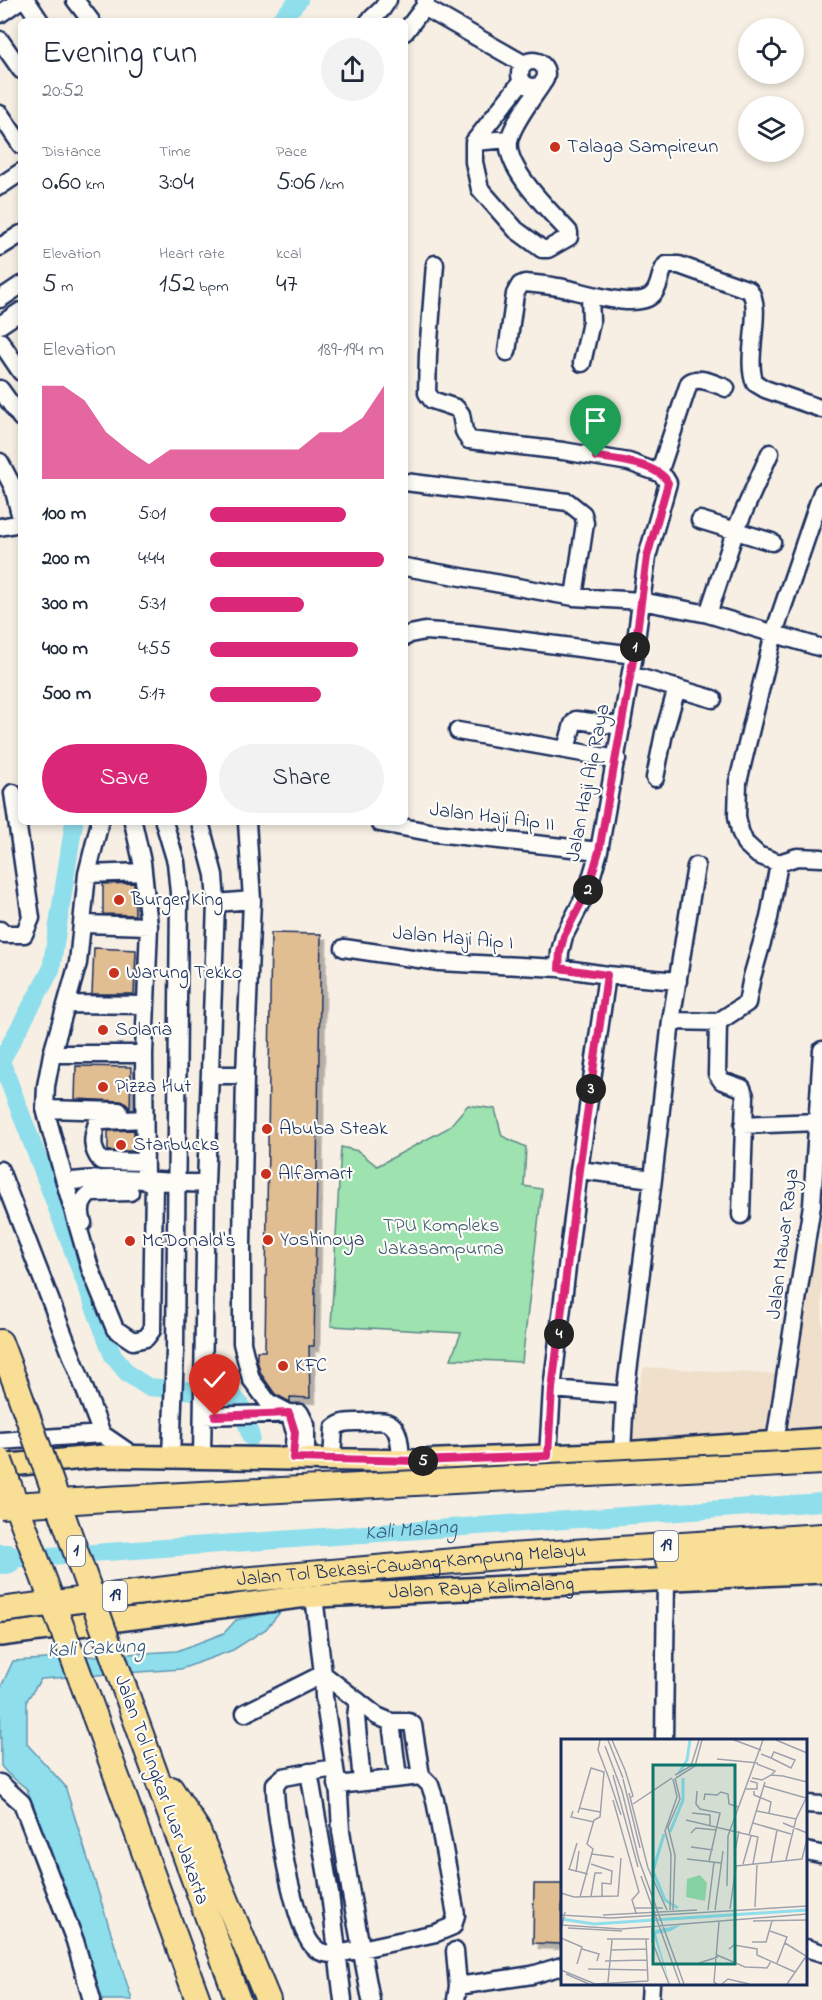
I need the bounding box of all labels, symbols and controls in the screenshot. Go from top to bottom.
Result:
map controls [738,18,804,162]
button: locate [738,18,804,84]
text: Evening run [42,30,197,78]
button: share [321,38,384,101]
text: 20:52 [42,77,84,106]
button: layers [738,96,804,162]
place label: Talaga Sampireun [567,133,718,163]
text: Distance [42,140,101,164]
text: Time [159,140,191,164]
text: Pace [276,140,307,164]
marker: Talaga Sampireun [548,140,562,154]
text: 0.60 [42,164,81,202]
text: 3:04 [159,164,194,202]
text: 5:06 [276,164,316,202]
text: km [81,173,105,197]
text: /km [316,173,344,197]
text: Elevation [42,242,101,266]
text: Heart rate [159,242,225,266]
text: kcal [276,242,301,266]
text: 5 [42,266,57,304]
text: 152 [159,266,195,304]
text: 47 [276,266,297,304]
text: m [57,275,73,299]
text: bpm [195,275,229,299]
text: Elevation [42,336,116,365]
text: 189–194 m [317,336,384,365]
pin [570,395,621,457]
icon: arrive [579,404,612,437]
text: 100 m [42,500,86,529]
text: 5:01 [138,500,166,529]
text: 200 m [42,545,90,574]
text: 4:44 [138,545,164,574]
text: 300 m [42,590,88,619]
text: 5:31 [138,590,166,619]
pin: 1 [620,632,650,662]
text: 400 m [42,635,88,664]
text: 4:55 [138,635,171,664]
text: 1 [632,635,638,659]
text: 500 m [42,680,91,709]
text: 5:17 [138,680,166,709]
street label: Jalan Haji Aip Raya [559,702,619,864]
button: Save [42,744,207,813]
button: Share [219,744,384,813]
street label: Jalan Haji Aip II [428,796,556,840]
pin: 2 [573,875,603,905]
text: 2 [584,878,592,902]
place label: Burger King [130,886,223,916]
marker: Burger King [112,893,126,907]
street label: Jalan Haji Aip I [391,919,515,959]
place label: Warung Tekko [126,959,242,989]
marker: Warung Tekko [107,966,121,980]
place label: Solaria [115,1016,172,1045]
marker: Solaria [96,1023,110,1037]
place label: Pizza Hut [115,1073,192,1102]
pin: 3 [576,1074,606,1104]
text: 3 [588,1077,594,1101]
marker: Pizza Hut [96,1080,110,1094]
place label: Abuba Steak [279,1115,388,1144]
marker: Abuba Steak [260,1122,274,1136]
place label: Starbucks [133,1131,219,1160]
marker: Starbucks [114,1138,128,1152]
place label: Alfamart [278,1160,353,1189]
marker: Alfamart [259,1167,273,1181]
street label: Jalan Mawar Raya [760,1167,808,1321]
park label: TPU Kompleks Jakasampurna [378,1212,504,1264]
place label: Yoshinoya [280,1226,364,1255]
place label: McDonald's [142,1227,236,1256]
marker: Yoshinoya [261,1233,275,1247]
marker: McDonald's [123,1234,137,1248]
pin: 4 [544,1319,574,1349]
text: 4 [556,1322,562,1346]
place label: KFC [295,1352,327,1381]
pin [189,1354,240,1416]
marker: KFC [276,1359,290,1373]
icon: check [198,1363,231,1396]
pin: 5 [408,1446,438,1476]
text: 5 [418,1449,428,1473]
water label: Kali Malang [364,1513,459,1549]
road number: 19 [654,1531,678,1561]
road number: 1 [67,1536,85,1566]
street label: Jalan Tol Bekasi–Cawang–Kampung Melayu [235,1537,587,1595]
street label: Jalan Raya Kalimalang [388,1569,575,1607]
road number: 19 [103,1581,127,1611]
water label: Kali Cakung [46,1631,146,1668]
street label: Jalan Tol Lingkar Luar Jakarta [105,1671,216,1909]
inset map [561,1739,807,1985]

